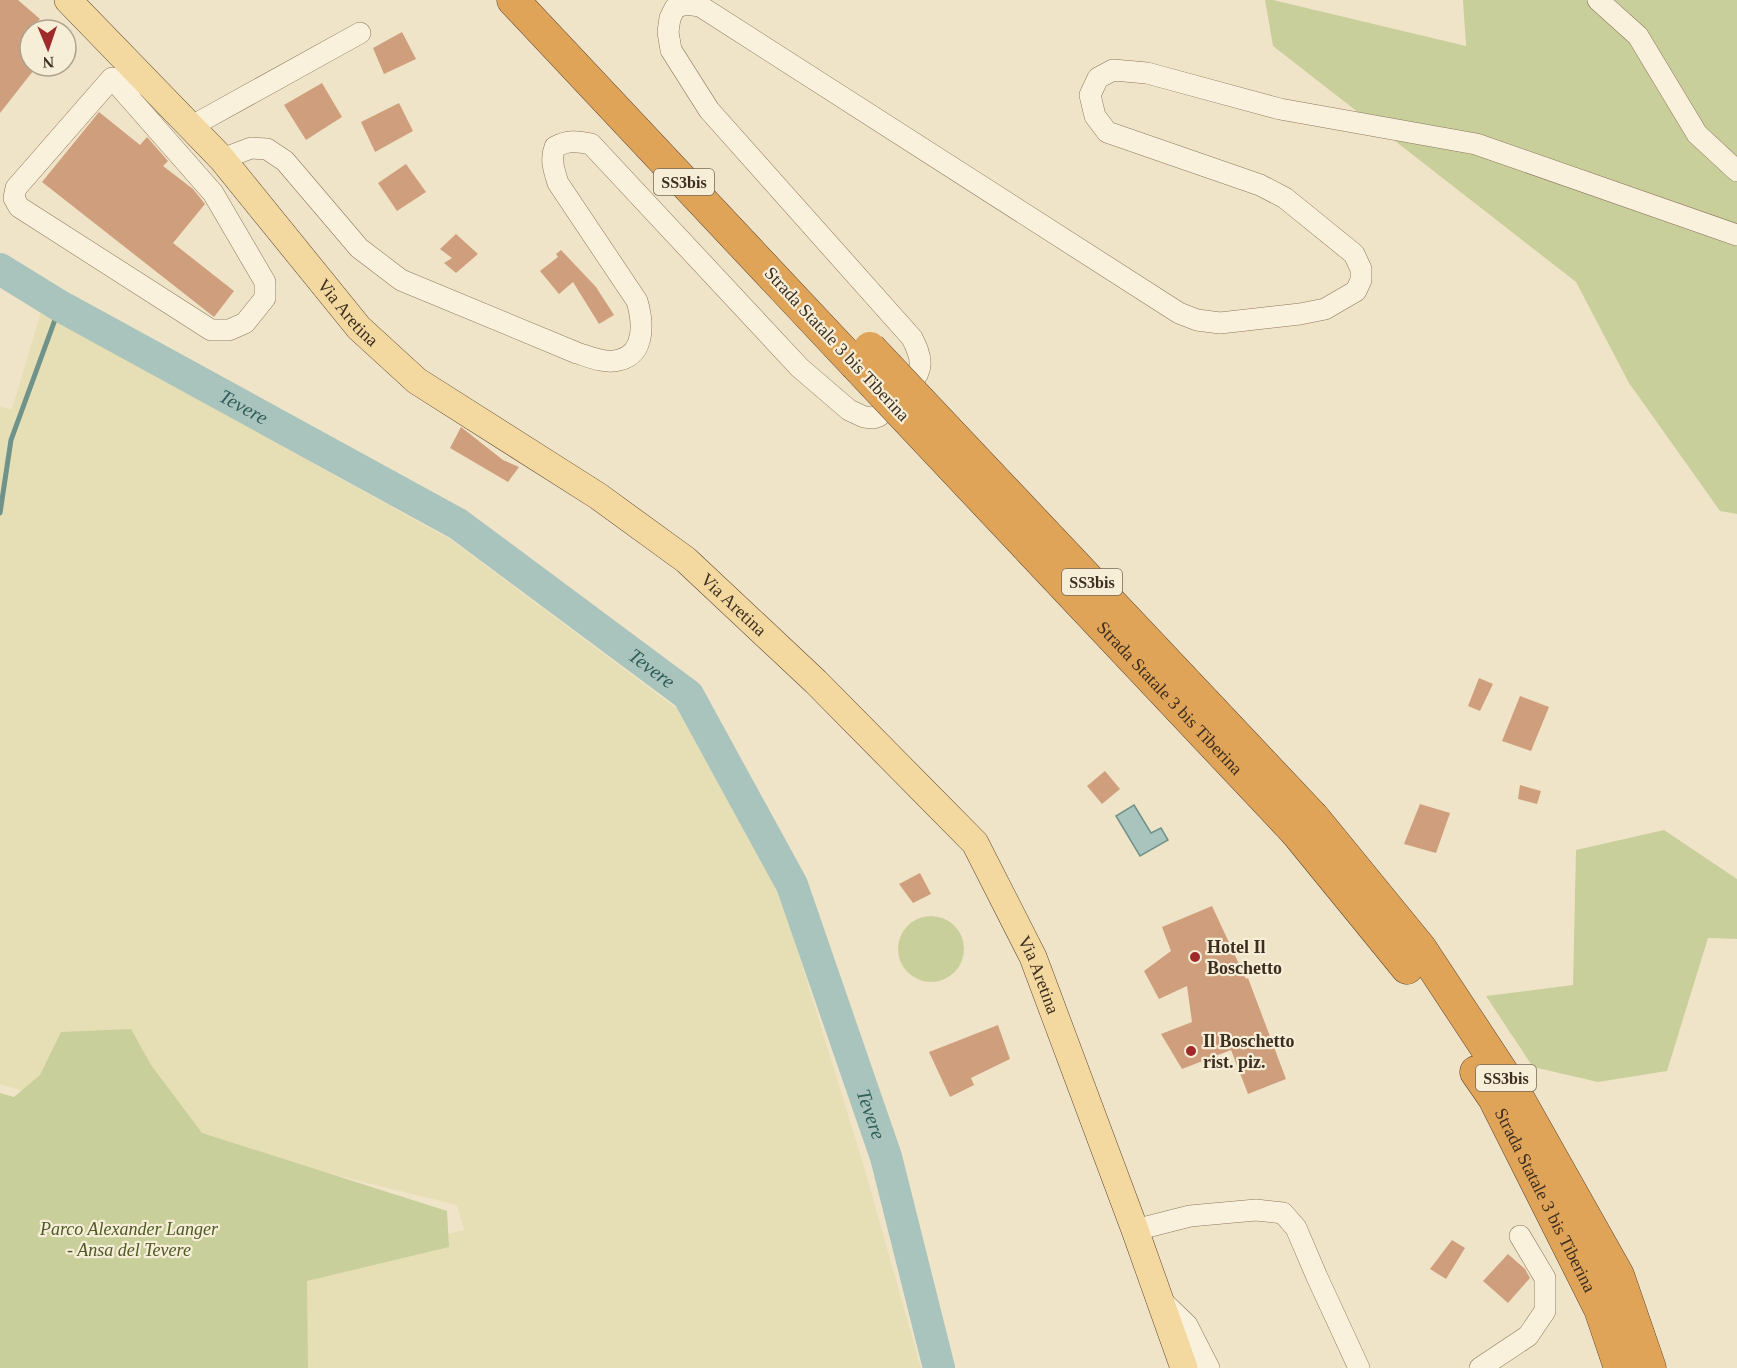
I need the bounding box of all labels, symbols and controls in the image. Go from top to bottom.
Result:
north arrow [18,18,78,78]
text: N [42,54,55,71]
road number: SS3bis [654,169,714,195]
street label: Strada Statale 3 bis Tiberina [760,263,914,425]
street label: Via Aretina [313,275,382,350]
water label: Tevere [216,385,272,429]
street label: Via Aretina [697,569,771,640]
road number: SS3bis [1062,569,1122,595]
street label: Strada Statale 3 bis Tiberina [1093,617,1247,779]
water label: Tevere [625,644,679,693]
street label: Via Aretina [1014,932,1063,1017]
place label: Hotel Il Boschetto [1207,937,1282,978]
marker: Hotel Il Boschetto [1188,950,1202,964]
place label: Il Boschetto rist. piz. [1203,1031,1295,1072]
marker: Il Boschetto rist. piz. [1184,1044,1198,1058]
road number: SS3bis [1476,1065,1536,1091]
water label: Tevere [852,1086,890,1142]
street label: Strada Statale 3 bis Tiberina [1491,1105,1600,1295]
park label: Parco Alexander Langer - Ansa del Tevere [39,1219,219,1260]

